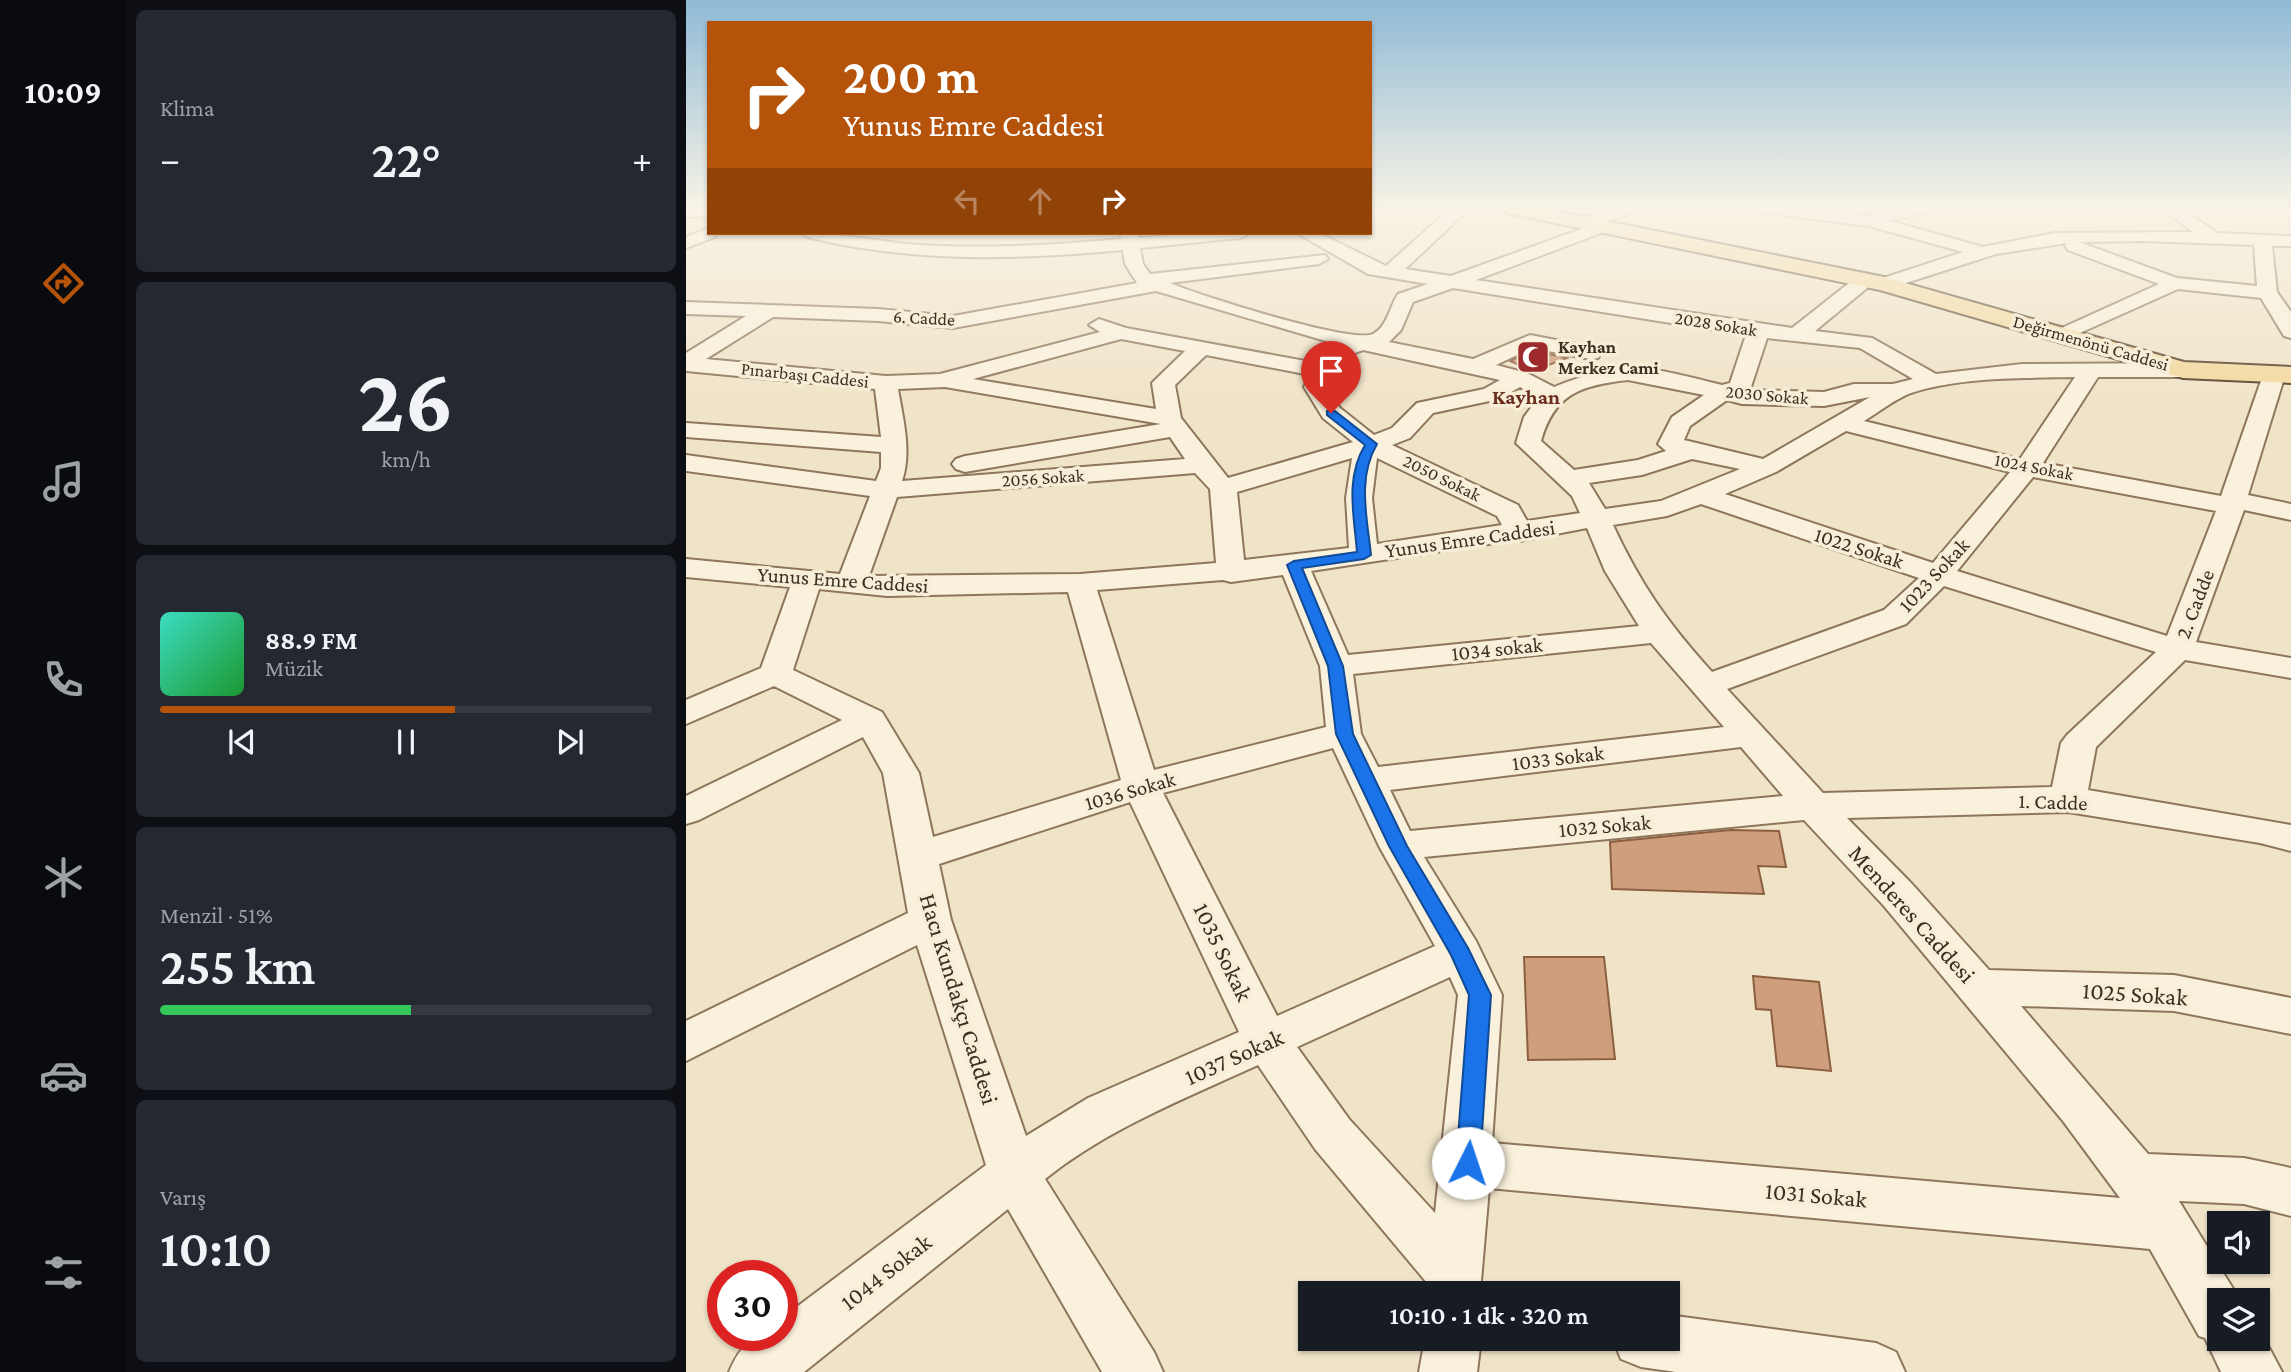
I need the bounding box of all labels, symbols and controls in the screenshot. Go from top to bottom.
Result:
icon: right [728,49,819,140]
text: 200 m [843,49,978,104]
text: 10:09 [24,74,102,110]
text: Klima [160,95,214,121]
text: Yunus Emre Caddesi [843,107,1104,143]
text: 22° [371,130,441,188]
text: − [160,138,180,180]
text: + [632,138,652,180]
icon: left [948,182,986,220]
icon: ahead [1021,182,1059,220]
icon: right [1094,182,1132,220]
icon: directions [39,259,88,308]
street label: 6. Cadde [892,306,956,330]
street label: 2028 Sokak [1673,308,1759,340]
street label: Değirmenönü Caddesi [2011,311,2171,375]
place label: Kayhan Merkez Cami [1558,337,1660,378]
mosque icon: Kayhan Merkez Cami [1514,338,1552,376]
pin [1301,341,1361,413]
text: 26 [358,349,454,451]
icon: arrive [1312,352,1350,390]
street label: Pınarbaşı Caddesi [740,358,870,392]
street label: 2030 Sokak [1725,381,1810,409]
district label: Kayhan [1492,385,1560,409]
text: km/h [381,446,431,472]
street label: 1024 Sokak [1993,450,2076,485]
street label: 2050 Sokak [1400,451,1484,505]
icon: music [39,457,88,506]
street label: 2056 Sokak [1001,465,1085,491]
street label: Yunus Emre Caddesi [1383,515,1557,563]
street label: 1022 Sokak [1811,522,1907,574]
street label: 1023 Sokak [1894,533,1974,617]
street label: Yunus Emre Caddesi [757,562,930,598]
street label: 2. Cadde [2171,566,2219,642]
text: 88.9 FM [265,626,358,655]
street label: 1034 sokak [1450,632,1544,666]
icon: phone [39,655,88,704]
text: Müzik [265,655,323,681]
icon: previous [223,723,261,761]
icon: pause [387,723,425,761]
icon: next [551,723,589,761]
street label: 1033 Sokak [1511,740,1605,776]
street label: 1036 Sokak [1082,767,1178,815]
street label: 1. Cadde [2018,789,2088,815]
street label: 1032 Sokak [1558,810,1652,842]
street label: Menderes Caddesi [1844,839,1981,988]
icon: climate [39,853,88,902]
street label: Hacı Kundakçı Caddesi [915,890,1004,1108]
street label: 1035 Sokak [1188,898,1259,1006]
text: Menzil · 51% [160,902,273,928]
text: 255 km [160,937,315,995]
street label: 1025 Sokak [2081,976,2189,1011]
street label: 1037 Sokak [1180,1023,1288,1090]
icon: car [39,1051,88,1100]
position arrow [1431,1126,1505,1200]
street label: 1031 Sokak [1764,1177,1869,1212]
text: Varış [160,1184,206,1210]
map controls [2207,1211,2270,1351]
button: sound [2207,1211,2270,1274]
text: 10:10 [160,1219,272,1277]
street label: 1044 Sokak [835,1228,937,1315]
icon: filters [39,1248,88,1297]
speed limit sign: 30 [707,1260,798,1351]
button: layers [2207,1288,2270,1351]
text: 10:10 · 1 dk · 320 m [1389,1301,1589,1330]

